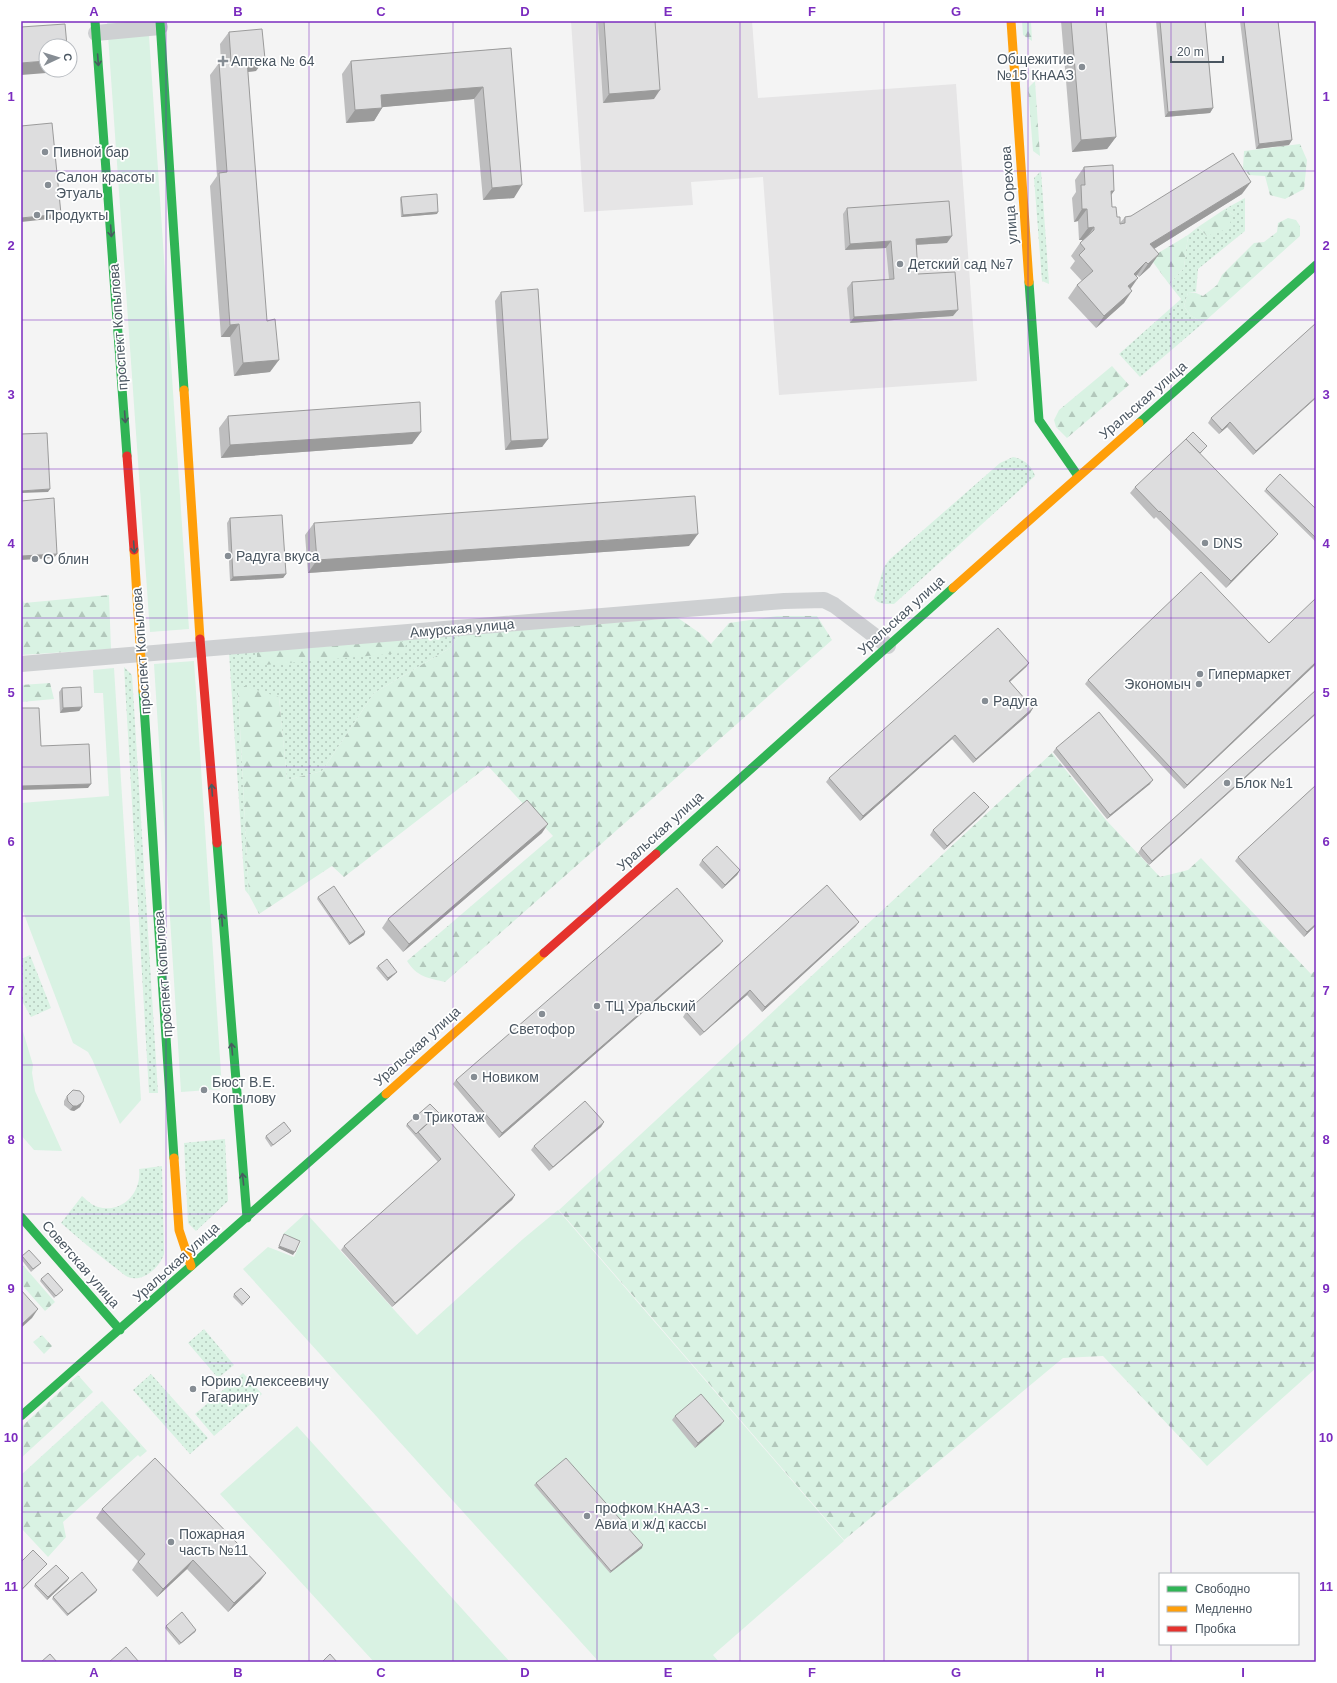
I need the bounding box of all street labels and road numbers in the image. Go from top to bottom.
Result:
street label: улица Орехова [998,145,1020,245]
street label: проспект Копылова [106,263,130,391]
street label: Уральская улица [1096,358,1190,442]
street label: Уральская улица [855,572,948,658]
street label: проспект Копылова [129,587,153,715]
street label: Амурская улица [409,615,515,641]
street label: Уральская улица [614,788,707,874]
street label: проспект Копылова [151,910,175,1038]
street label: Уральская улица [371,1003,464,1089]
street label: Советская улица [39,1217,123,1311]
street label: Уральская улица [130,1219,223,1305]

